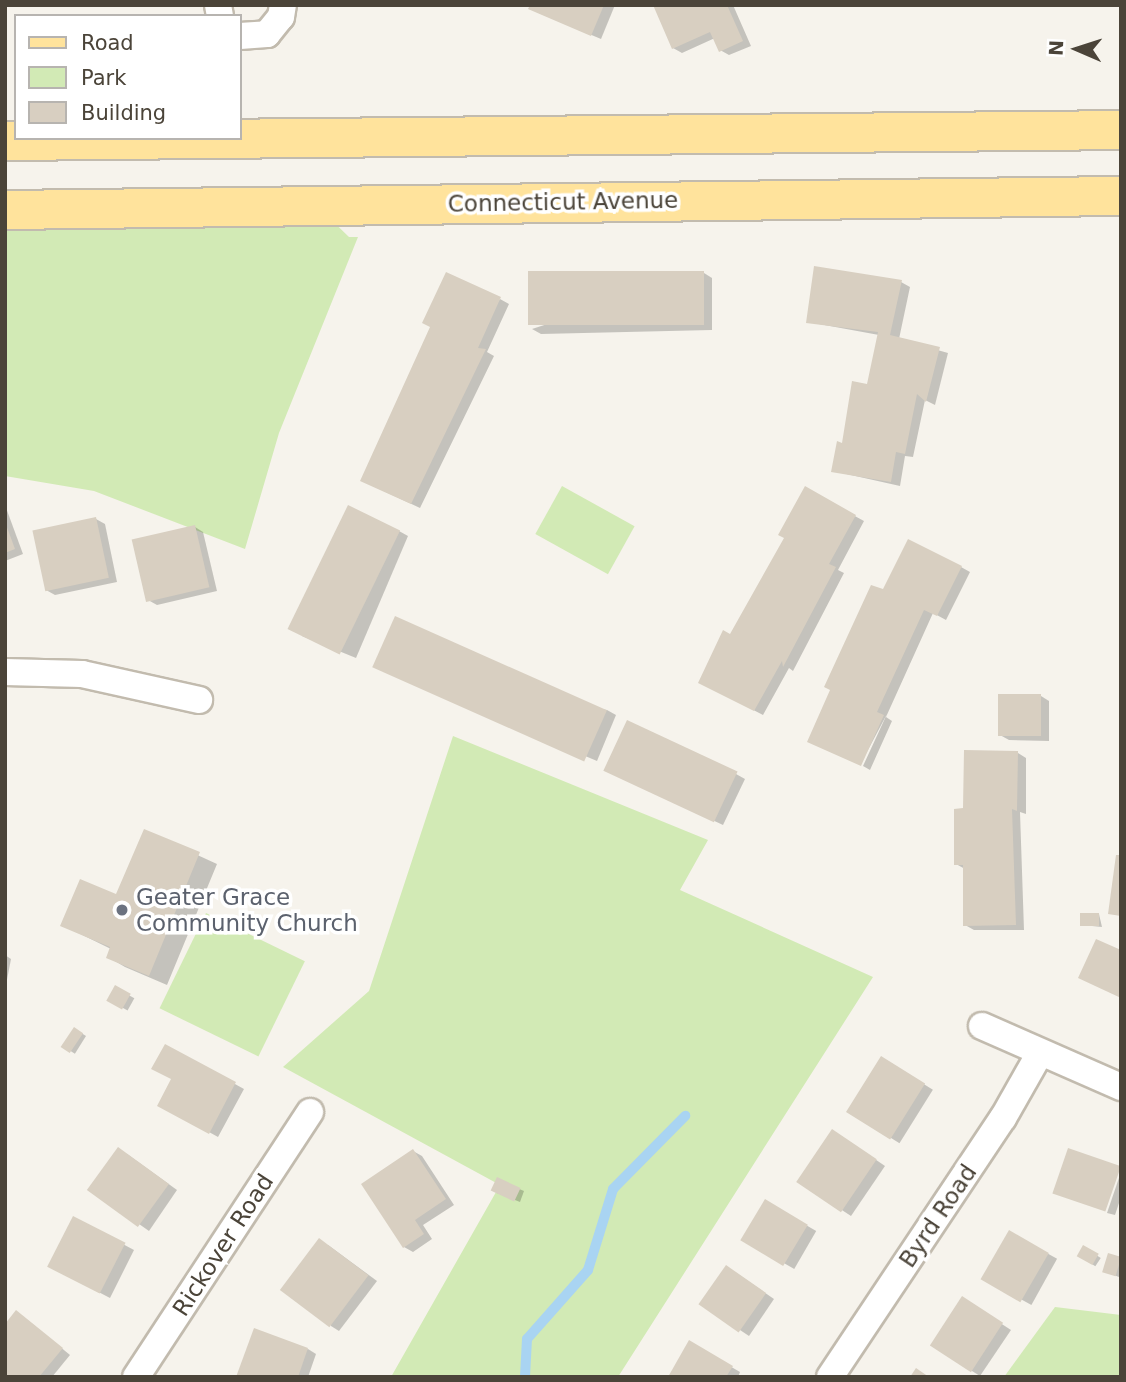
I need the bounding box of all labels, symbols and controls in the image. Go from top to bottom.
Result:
legend [14,14,242,140]
north arrow [1042,14,1112,84]
text: Road [81,31,134,55]
text: N [1045,39,1067,56]
text: Park [81,66,126,90]
text: Building [81,101,166,125]
street label: Connecticut Avenue [448,186,678,218]
place label: Geater Grace Community Church [136,883,358,937]
marker: Geater Grace Community Church [114,902,130,918]
street label: Byrd Road [894,1159,982,1273]
street label: Rickover Road [167,1169,279,1321]

